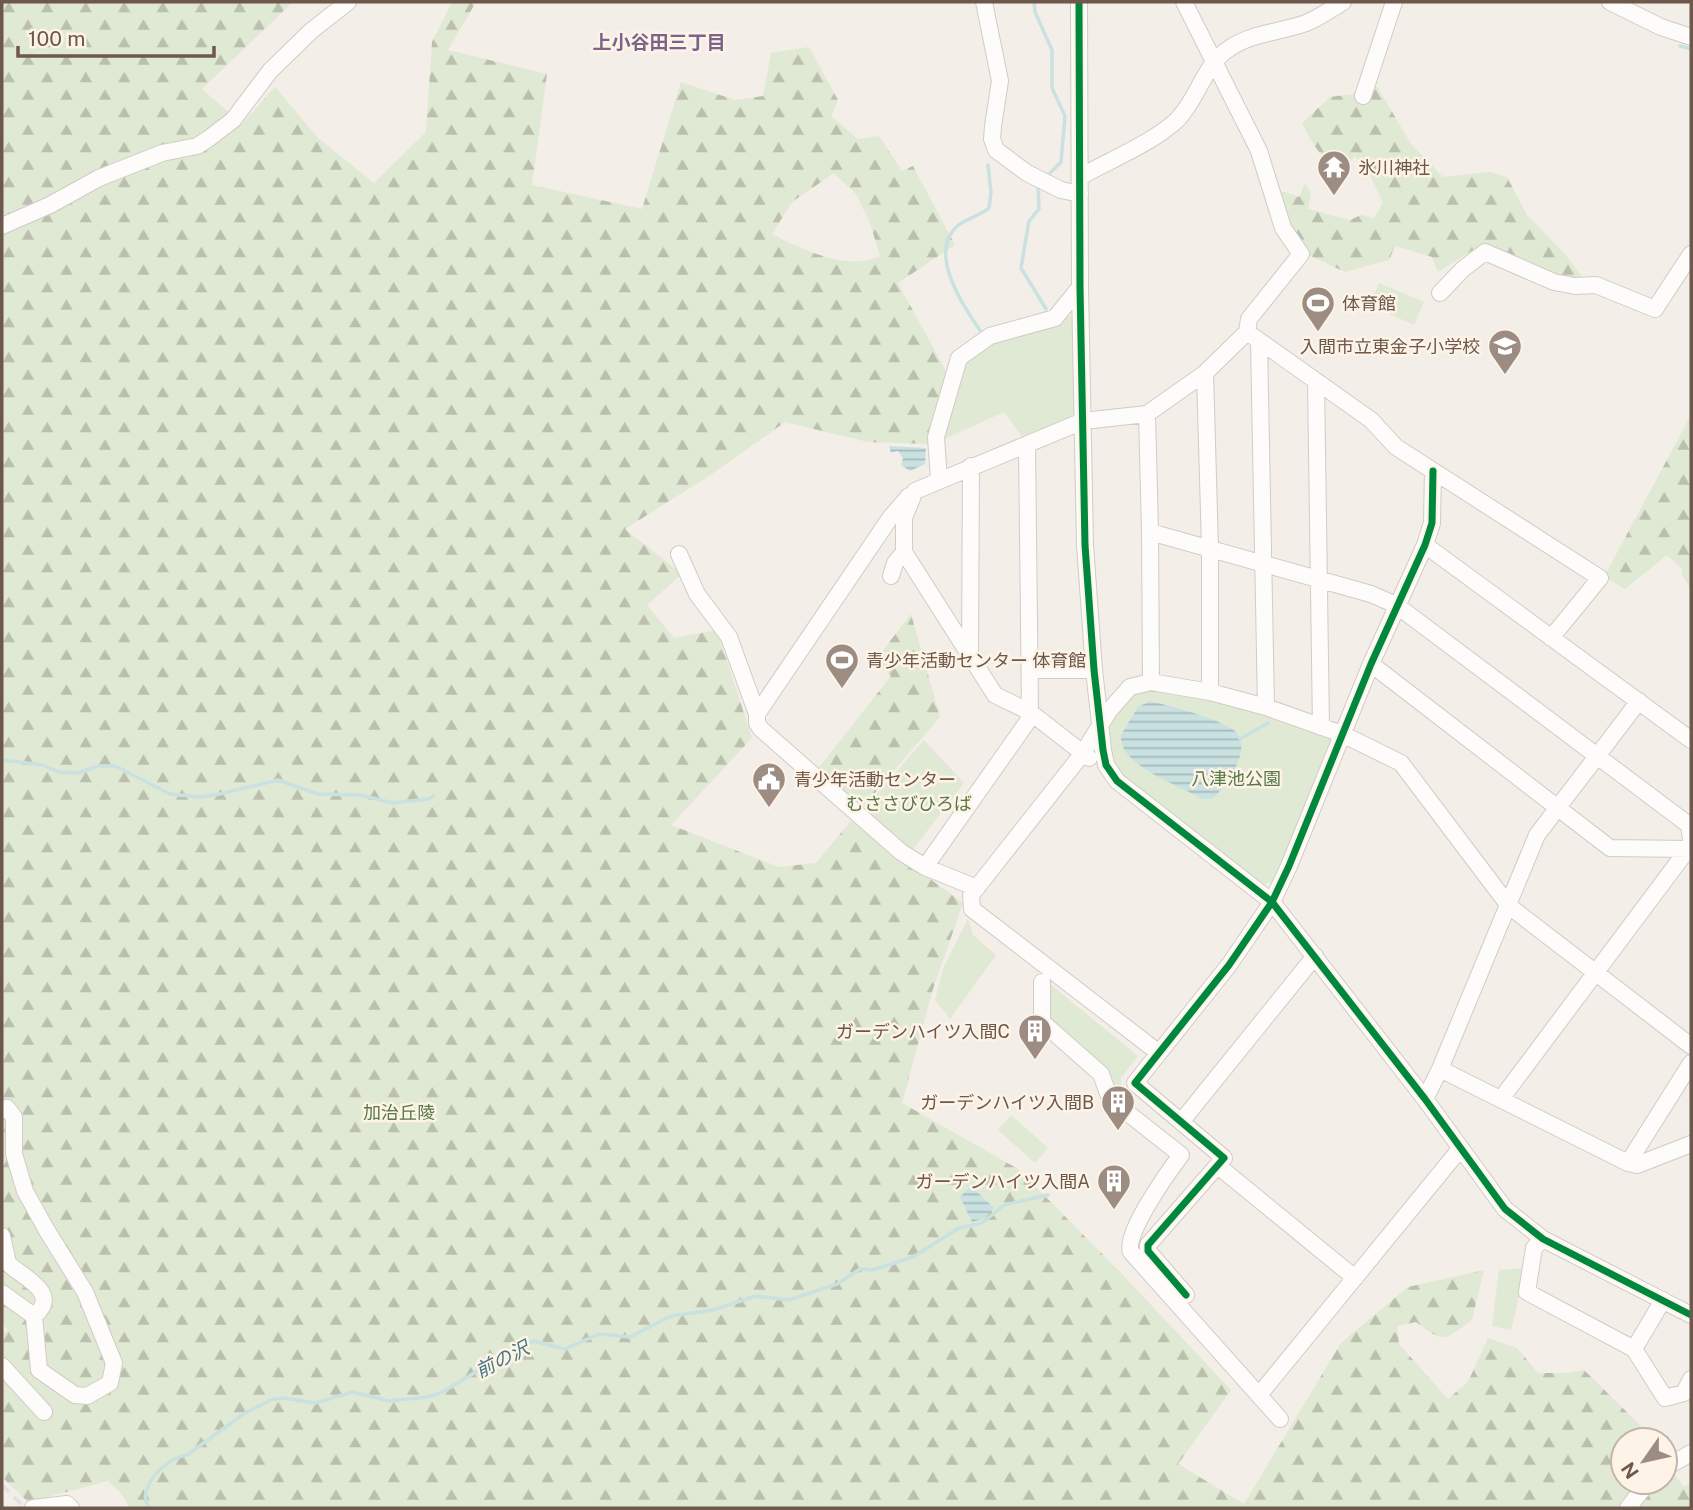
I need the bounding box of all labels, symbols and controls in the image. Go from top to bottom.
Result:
scale bar [18,14,214,58]
text: 100 m [28,26,85,51]
district label: 上小谷田三丁目 [592,31,726,53]
temple icon: 氷川神社 [1315,148,1353,197]
place label: 氷川神社 [1358,157,1430,178]
sports icon: 体育館 [1299,284,1337,333]
place label: 体育館 [1342,293,1396,314]
school or university icon: 入間市立東金子小学校 [1486,327,1524,376]
place label: 入間市立東金子小学校 [1300,336,1480,357]
sports icon: 青少年活動センター 体育館 [823,641,861,690]
place label: 青少年活動センター 体育館 [866,650,1086,671]
public building icon: 青少年活動センター [750,760,788,809]
park label: 八津池公園 [1191,768,1281,789]
place label: 青少年活動センター [794,769,956,790]
park label: むささびひろば [846,793,972,814]
building icon: ガーデンハイツ入間C [1016,1012,1054,1061]
place label: ガーデンハイツ入間C [836,1021,1010,1042]
building icon: ガーデンハイツ入間B [1099,1083,1137,1132]
place label: ガーデンハイツ入間B [920,1092,1094,1113]
park label: 加治丘陵 [363,1102,435,1123]
building icon: ガーデンハイツ入間A [1095,1162,1133,1211]
place label: ガーデンハイツ入間A [916,1171,1090,1192]
water label: 前の沢 [472,1335,535,1382]
north arrow [1609,1426,1679,1496]
text: N [1617,1458,1643,1483]

